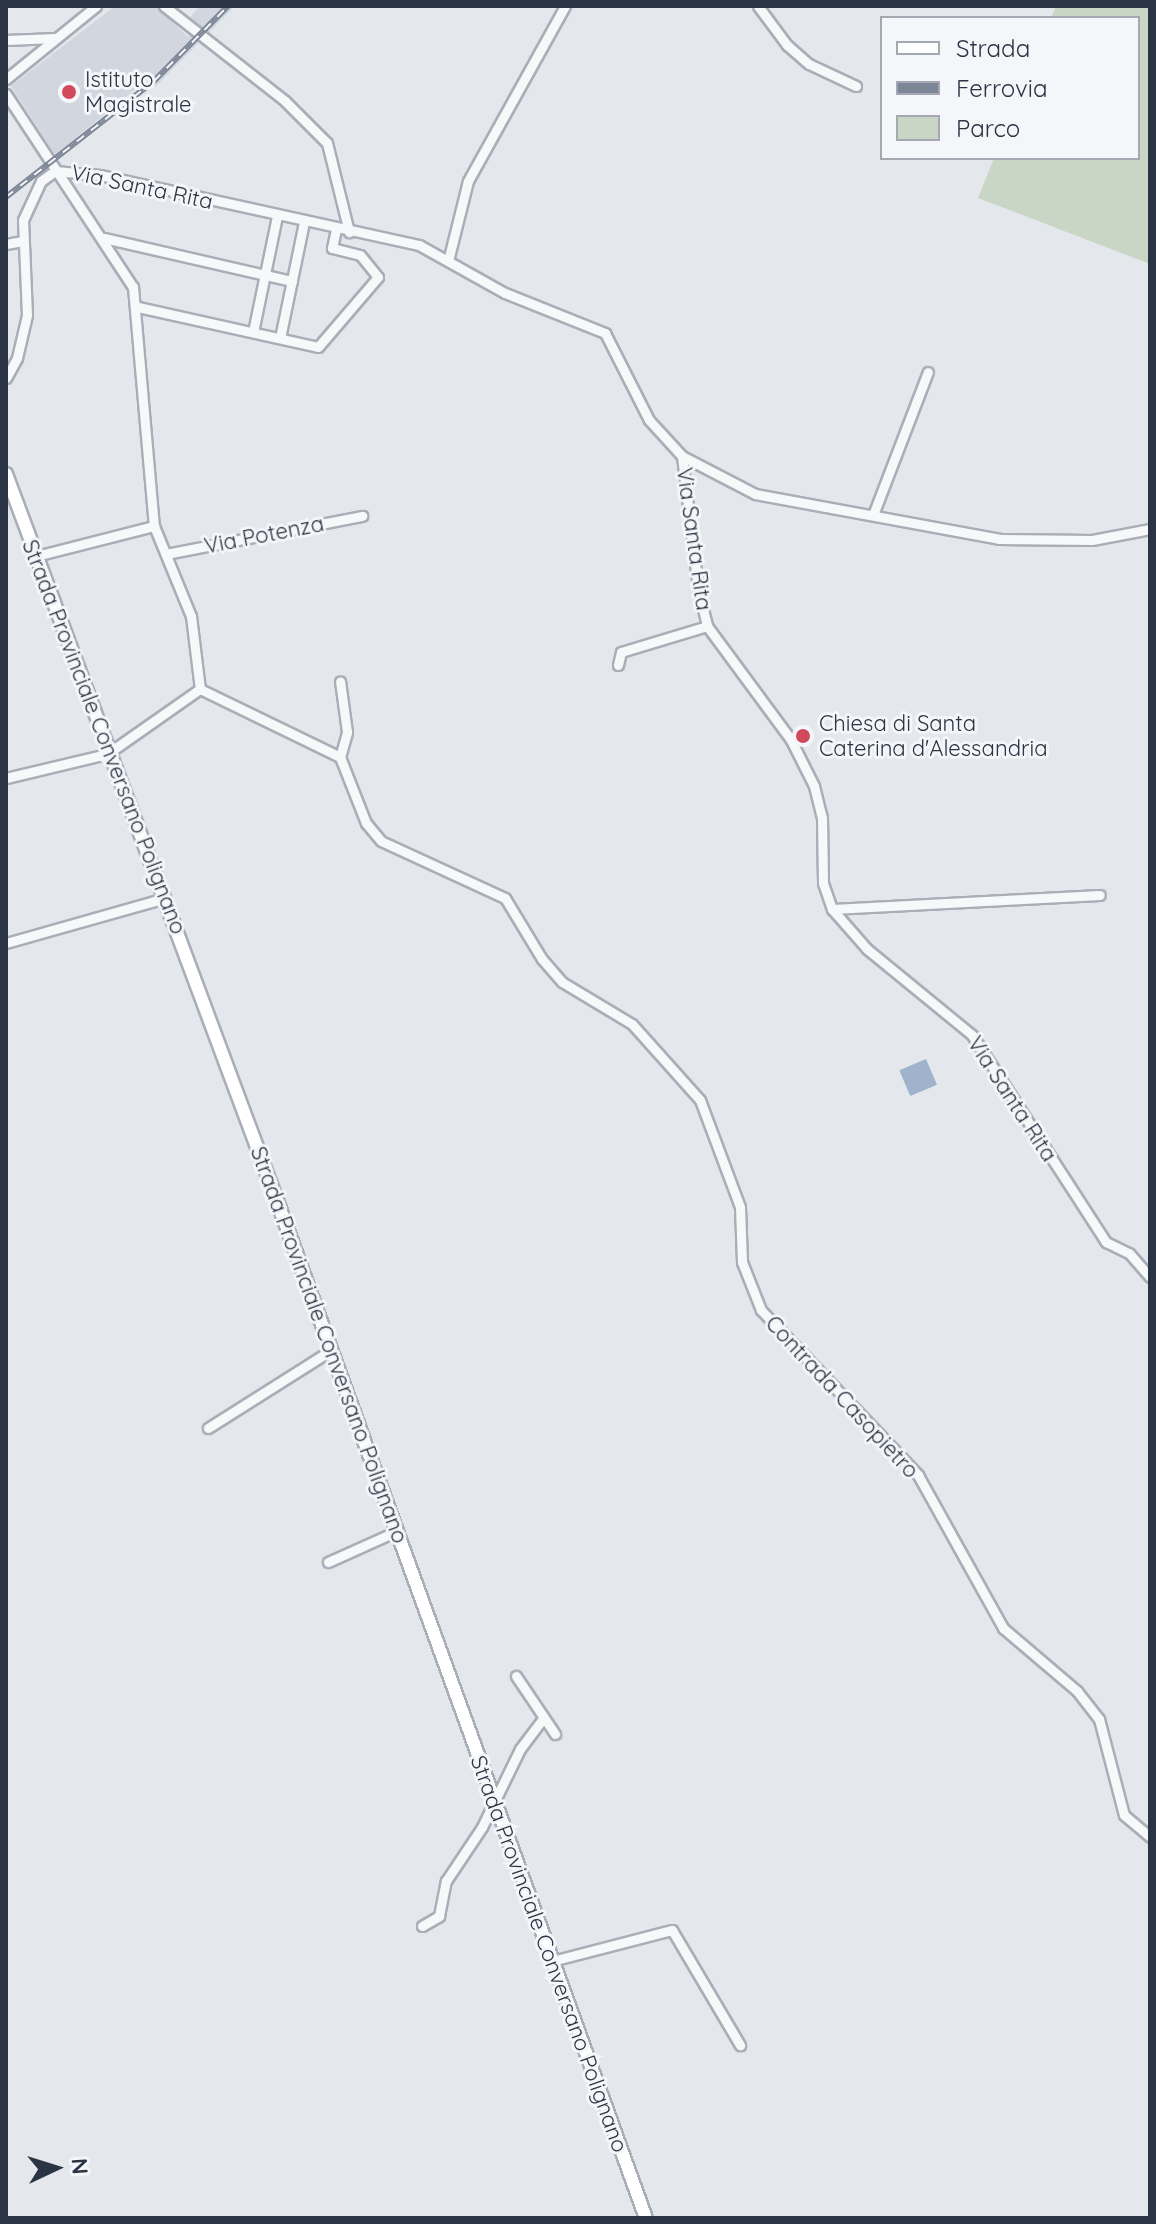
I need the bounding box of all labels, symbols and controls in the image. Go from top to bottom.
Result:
legend [880,16,1140,160]
text: Strada [956,33,1030,63]
place label: Istituto Magistrale [85,66,192,118]
text: Ferrovia [956,73,1048,103]
marker: Istituto Magistrale [60,83,78,101]
text: Parco [956,113,1020,143]
street label: Via Santa Rita [69,159,215,215]
street label: Via Santa Rita [671,466,717,612]
street label: Via Potenza [202,510,326,560]
street label: Strada Provinciale Conversano Polignano [16,536,192,938]
place label: Chiesa di Santa Caterina d'Alessandria [819,710,1047,762]
marker: Chiesa di Santa Caterina d'Alessandria [794,727,812,745]
street label: Via Santa Rita [962,1031,1062,1167]
street label: Strada Provinciale Conversano Polignano [245,1143,413,1547]
street label: Contrada Casopietro [760,1310,924,1484]
street label: Strada Provinciale Conversano Polignano [465,1752,633,2156]
north arrow [16,2128,96,2208]
text: N [65,2157,94,2175]

